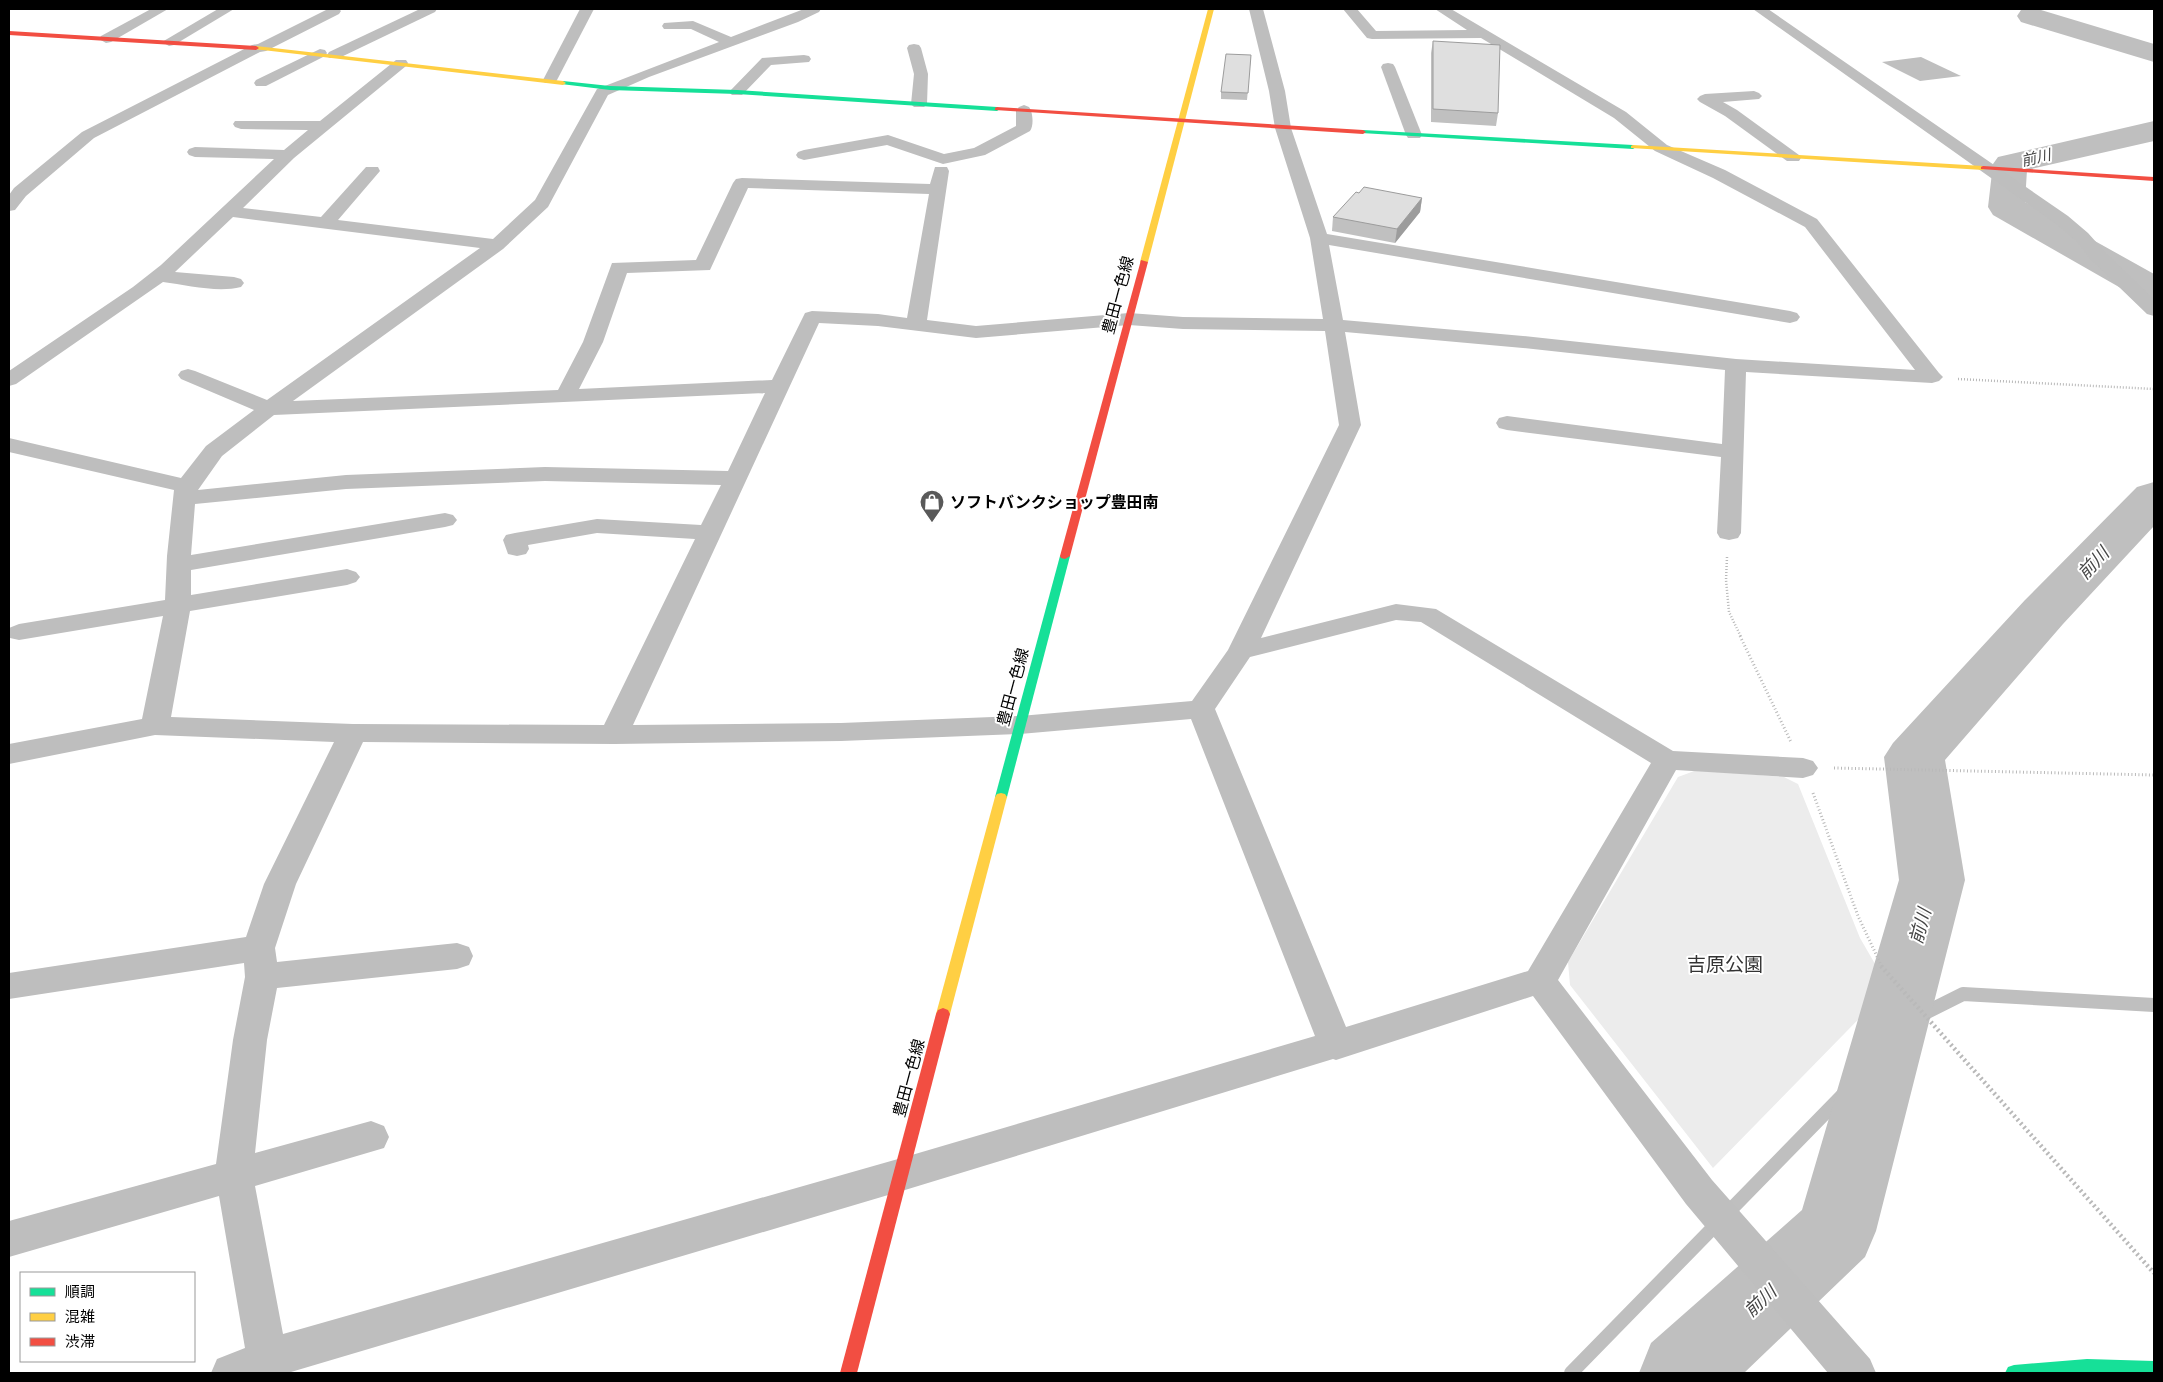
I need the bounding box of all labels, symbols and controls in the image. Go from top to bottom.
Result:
water label: 前川 [2019,145,2055,170]
street label: 豊田一色線 [1098,254,1138,336]
shop icon: ソフトバンクショップ豊田南 [919,489,945,523]
place label: ソフトバンクショップ豊田南 [950,493,1159,512]
water label: 前川 [2073,541,2114,583]
street label: 豊田一色線 [993,646,1033,728]
water label: 前川 [1905,904,1935,946]
park label: 吉原公園 [1687,953,1763,976]
street label: 豊田一色線 [889,1037,929,1119]
legend [20,1272,195,1362]
water label: 前川 [1740,1280,1782,1321]
text: 順調 [65,1283,95,1301]
text: 混雑 [65,1308,95,1326]
text: 渋滞 [65,1333,95,1351]

